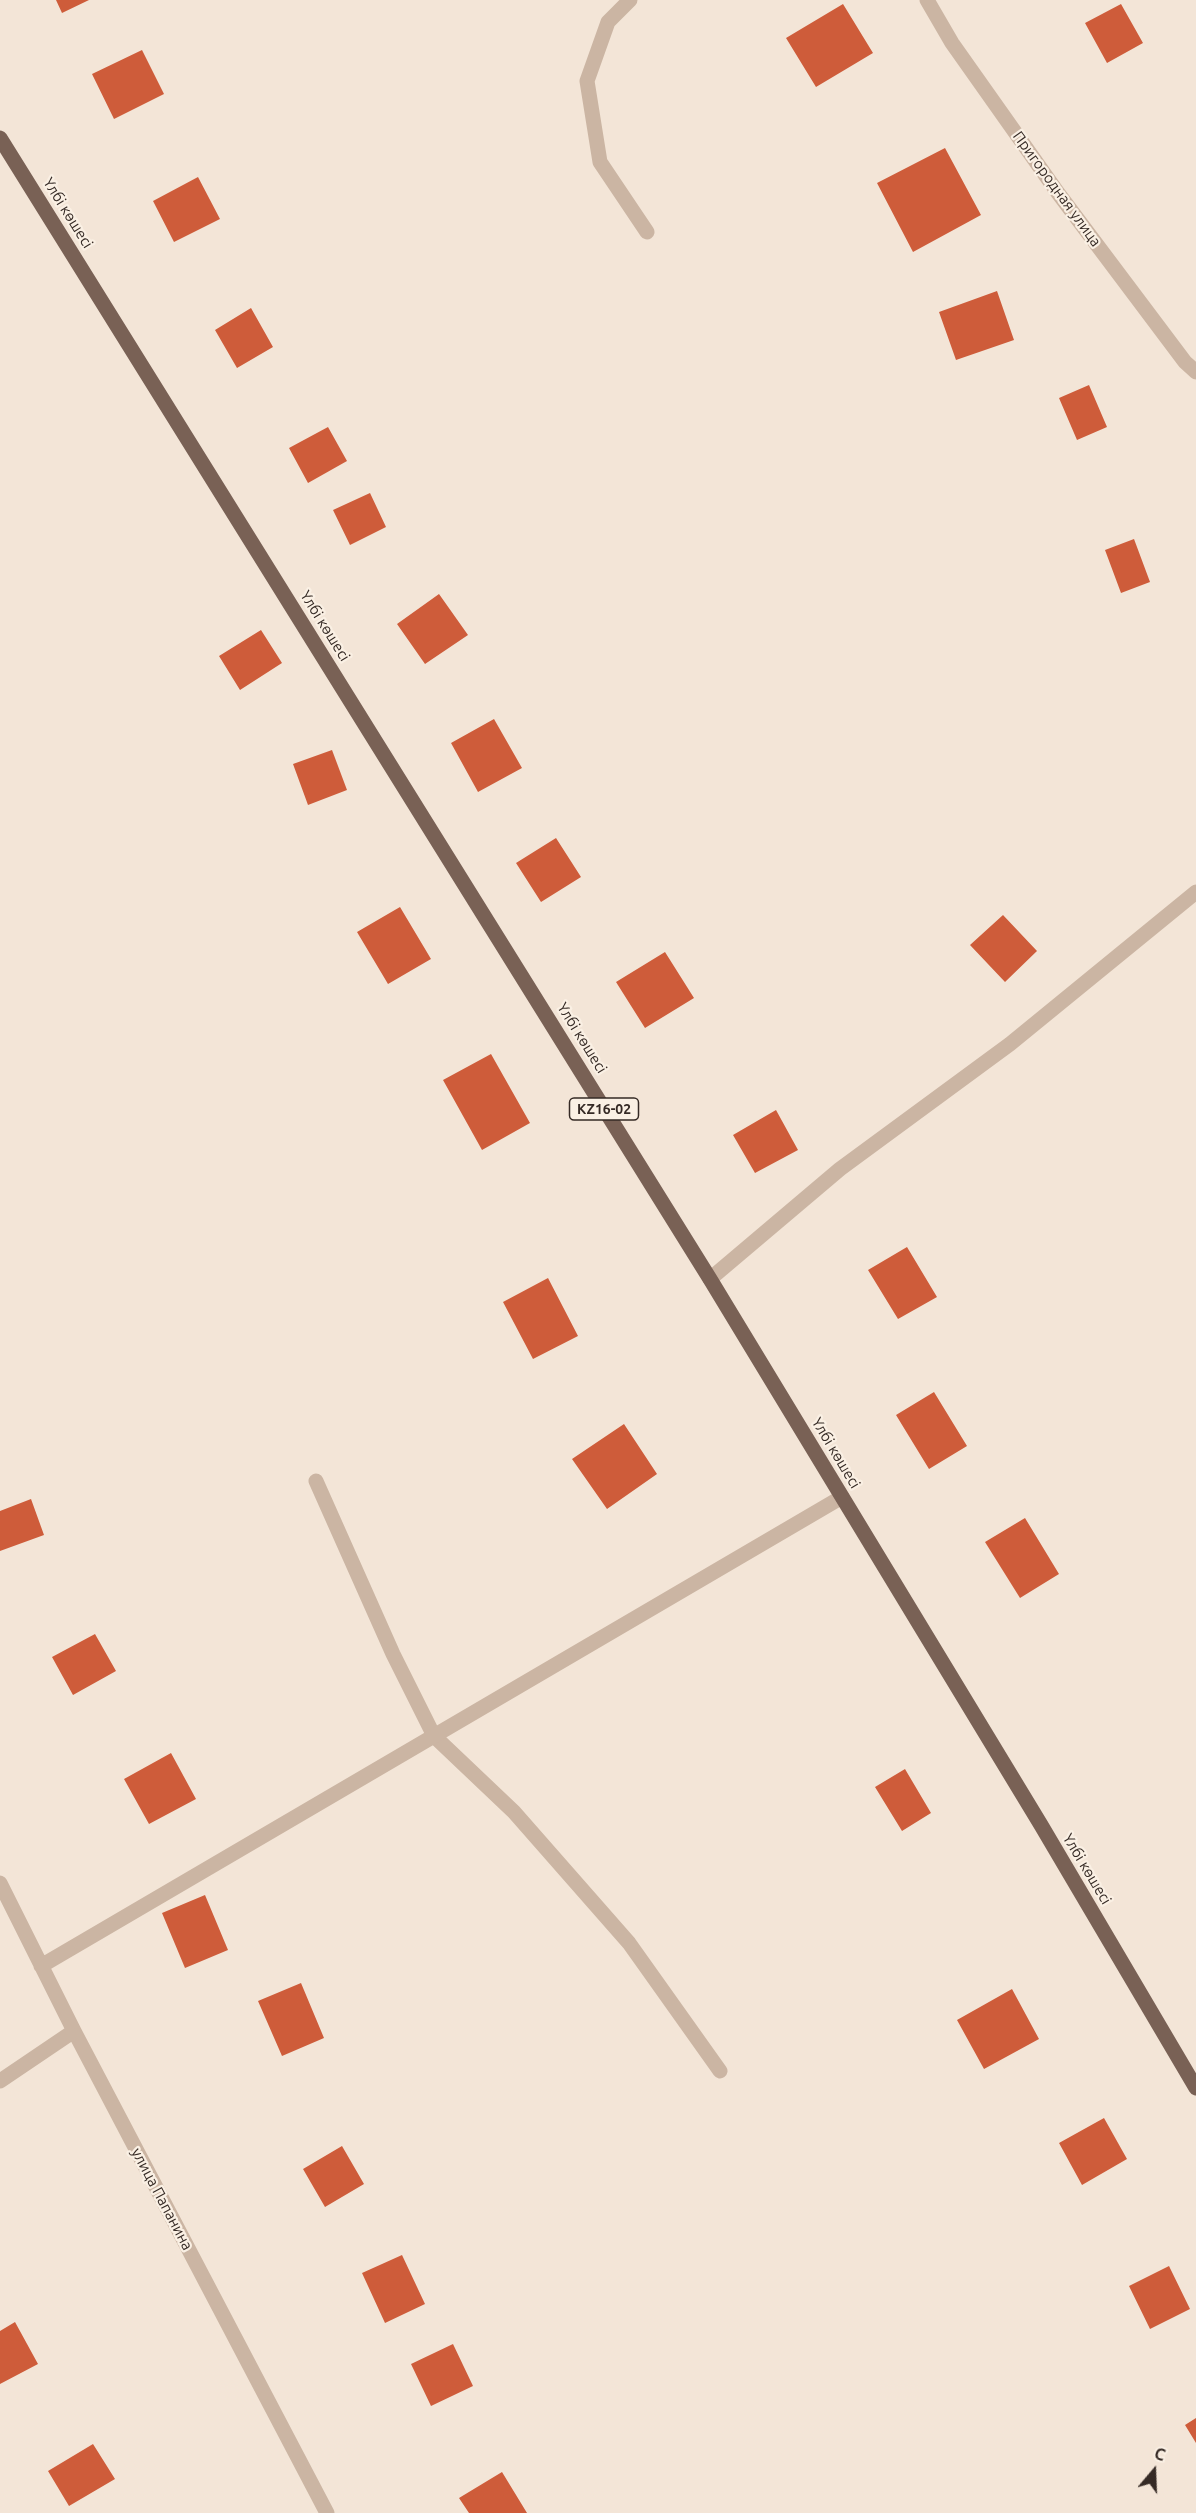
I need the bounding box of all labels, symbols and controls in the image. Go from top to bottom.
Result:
street label: Пригородная улица [1009,128,1105,250]
street label: Үлбі көшесі [39,174,97,252]
street label: Үлбі көшесі [296,587,354,665]
street label: Үлбі көшесі [553,999,611,1077]
road number: KZ16-02 [570,1098,638,1120]
street label: Үлбі көшесі [808,1414,864,1492]
street label: Үлбі көшесі [1059,1830,1115,1908]
street label: улица Папанина [128,2145,196,2253]
north arrow [1124,2441,1184,2501]
text: С [1152,2444,1168,2464]

